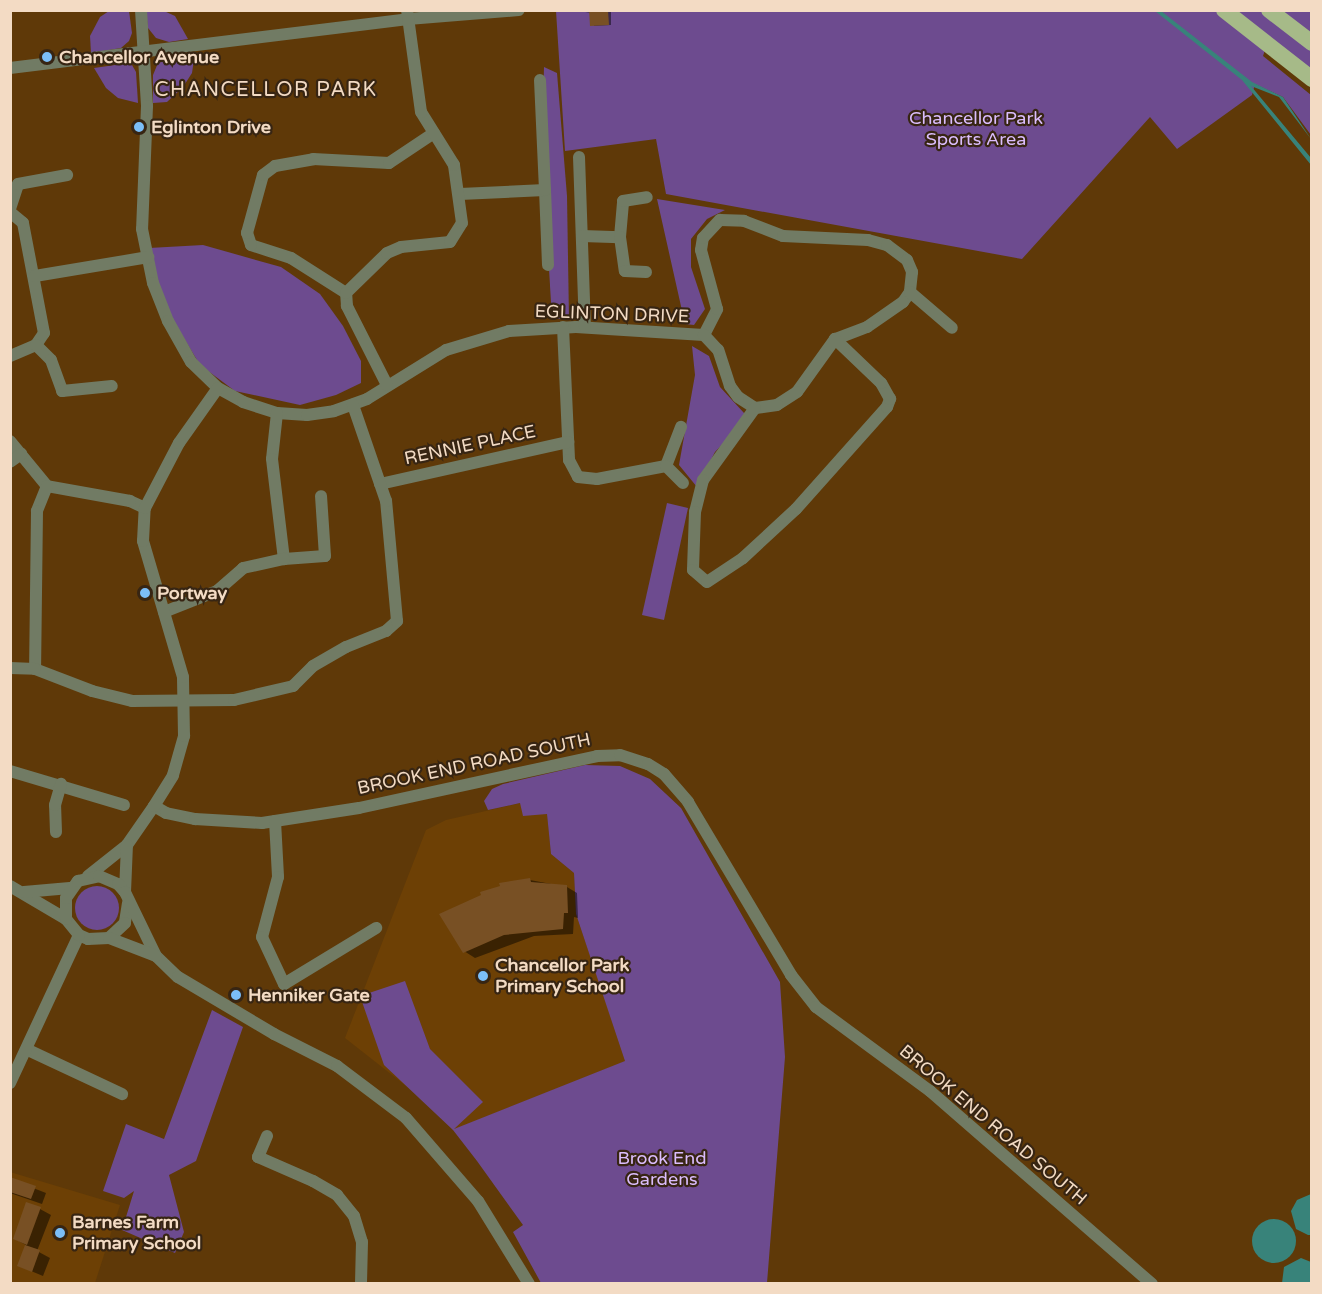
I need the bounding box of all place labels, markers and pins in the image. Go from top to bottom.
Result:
place label: Chancellor Avenue [59,46,219,68]
marker: Chancellor Avenue [40,50,54,64]
place label: Eglinton Drive [151,116,271,138]
marker: Eglinton Drive [132,120,146,134]
place label: Portway [157,582,227,604]
marker: Portway [138,586,152,600]
place label: Chancellor Park Primary School [495,955,629,998]
marker: Chancellor Park Primary School [476,969,490,983]
place label: Henniker Gate [248,984,370,1006]
marker: Henniker Gate [229,988,243,1002]
place label: Barnes Farm Primary School [72,1212,201,1254]
marker: Barnes Farm Primary School [53,1226,67,1240]

